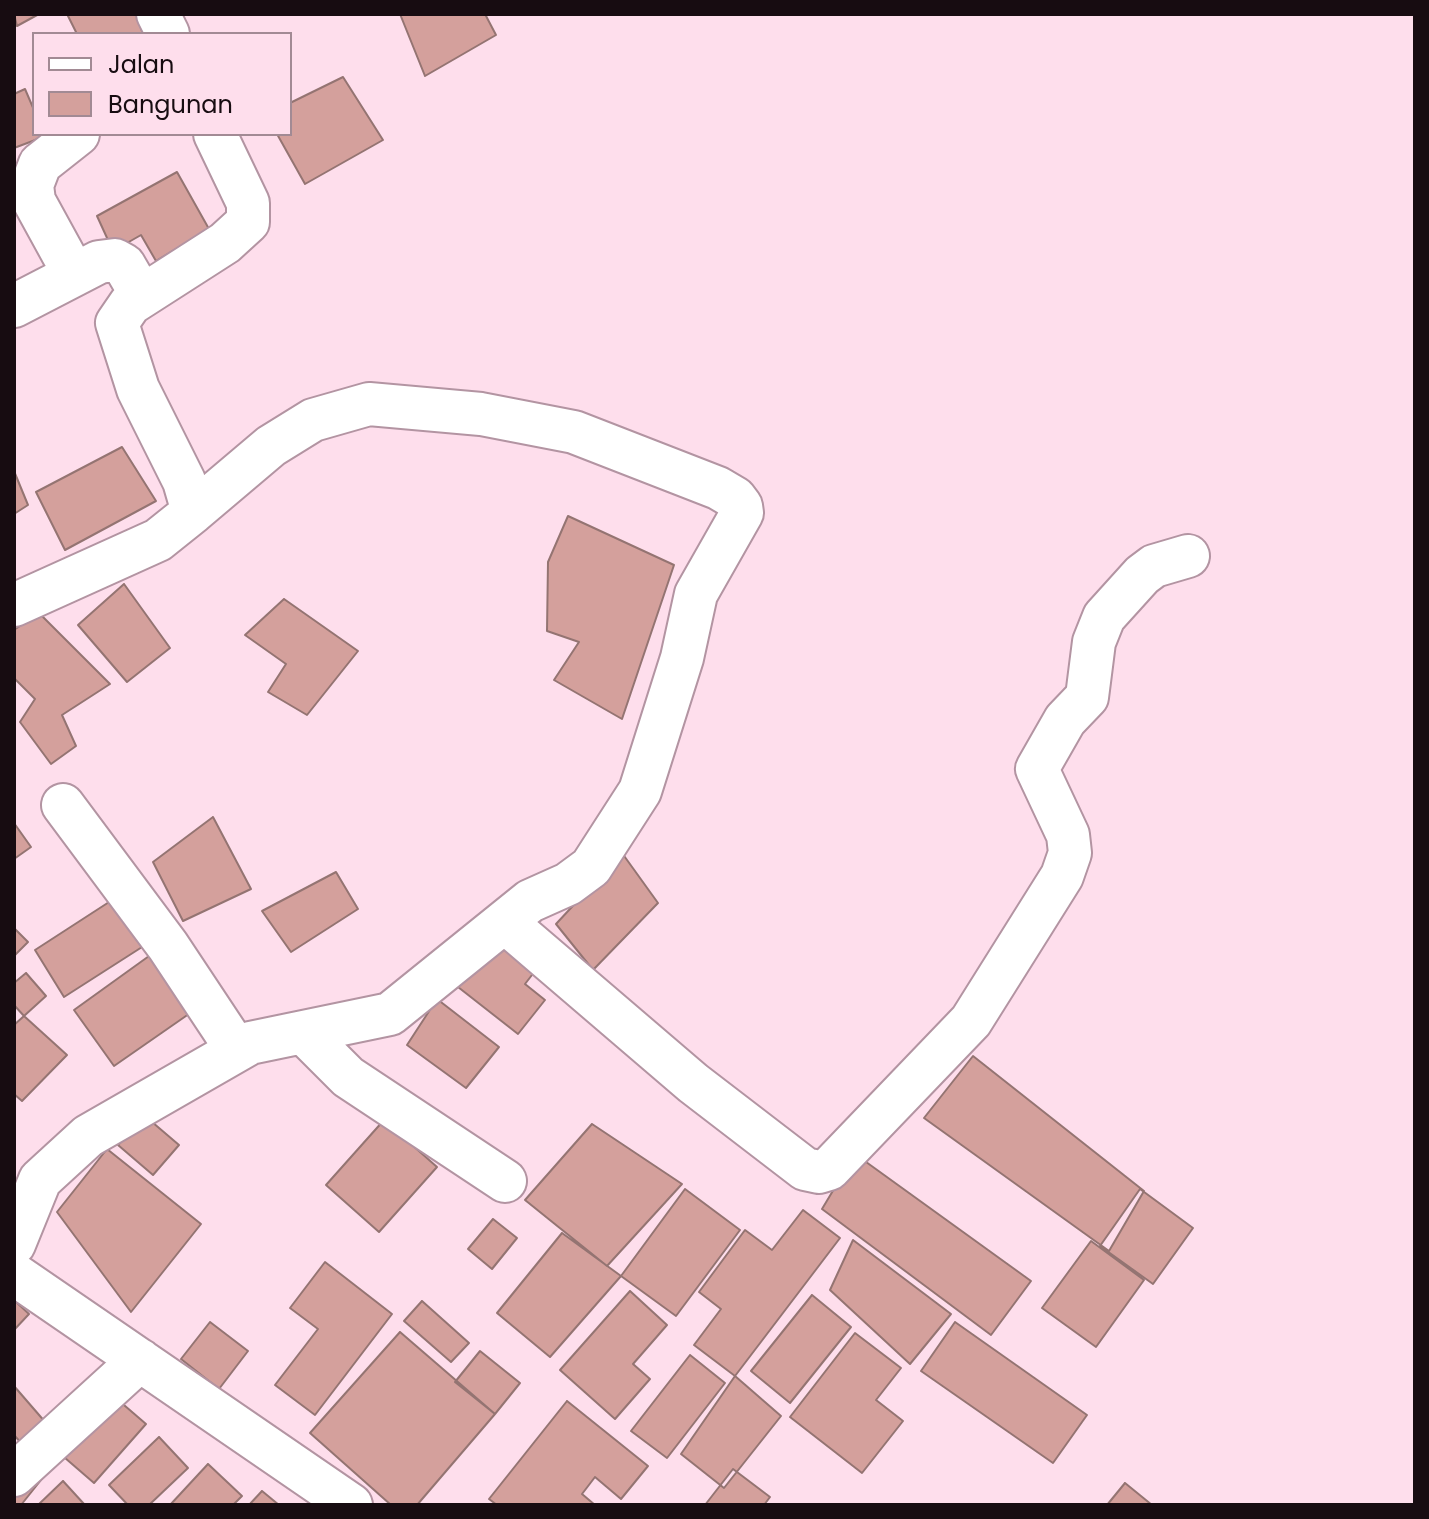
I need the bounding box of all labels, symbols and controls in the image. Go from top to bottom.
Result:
legend [32,32,292,136]
text: Jalan [108,48,174,81]
text: Bangunan [108,88,233,121]

